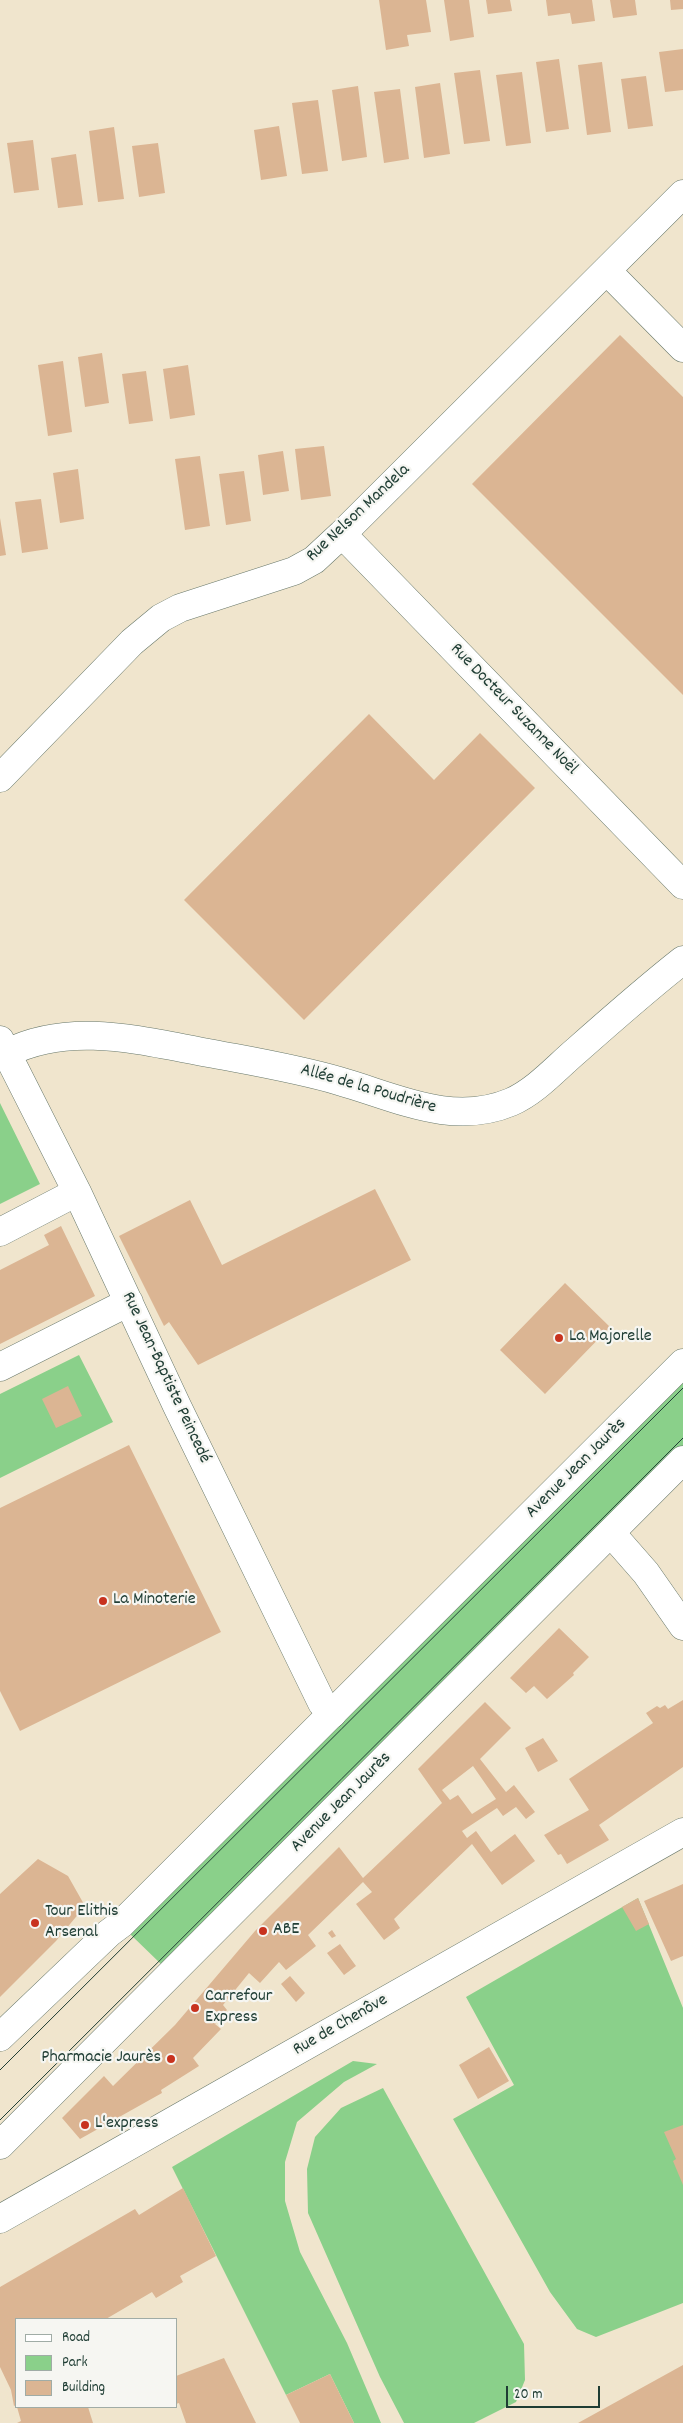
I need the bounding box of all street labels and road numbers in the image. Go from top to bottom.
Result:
street label: Rue Nelson Mandela [303,460,415,568]
street label: Rue Docteur Suzanne Noël [445,640,581,780]
street label: Allée de la Poudrière [298,1060,438,1120]
street label: Rue Jean-Baptiste Peincedé [116,1289,214,1467]
street label: Avenue Jean Jaurès [522,1414,632,1524]
street label: Avenue Jean Jaurès [287,1748,397,1858]
street label: Rue de Chenôve [290,1990,392,2062]

